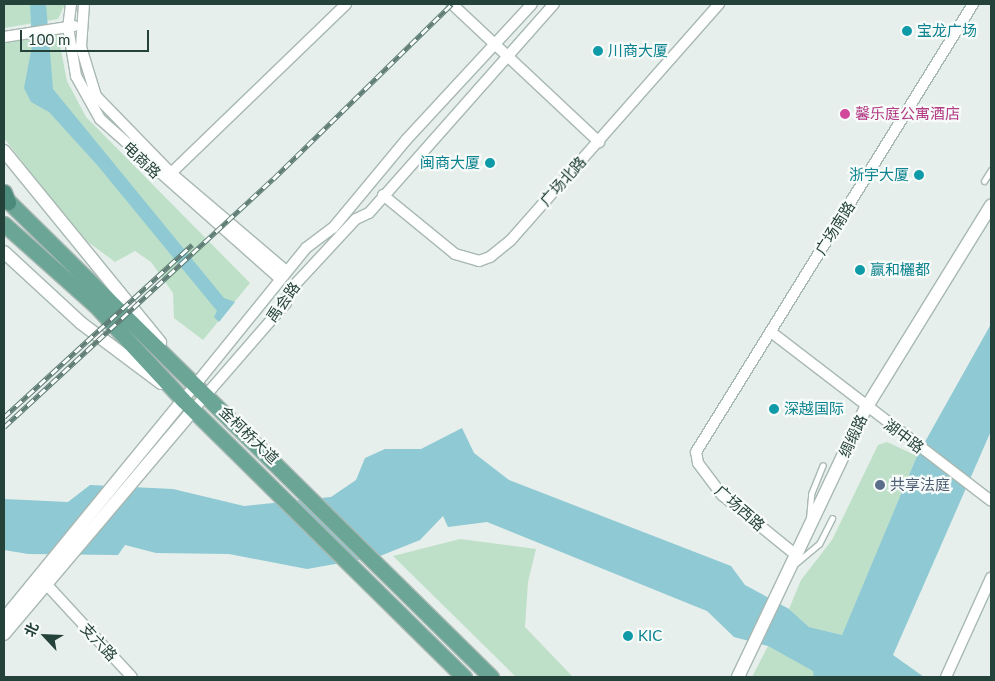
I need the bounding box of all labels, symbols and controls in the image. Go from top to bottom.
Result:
scale bar [22,20,151,52]
place label: 宝龙广场 [917,22,977,40]
marker: 宝龙广场 [901,25,913,37]
text: 100 m [28,30,70,48]
place label: 川商大厦 [608,42,668,60]
marker: 川商大厦 [592,45,604,57]
place label: 馨乐庭公寓酒店 [855,105,960,123]
marker: 馨乐庭公寓酒店 [839,108,851,120]
street label: 电商路 [120,138,164,182]
street label: 广场北路 [536,153,590,209]
place label: 闽商大厦 [420,154,480,172]
marker: 闽商大厦 [484,157,496,169]
place label: 浙宇大厦 [849,166,909,184]
marker: 浙宇大厦 [913,169,925,181]
street label: 广场南路 [811,198,859,258]
place label: 赢和欐都 [870,261,930,279]
marker: 赢和欐都 [854,264,866,276]
street label: 禹会路 [262,279,304,325]
place label: 深越国际 [784,400,844,418]
street label: 金柯桥大道 [216,402,282,468]
marker: 深越国际 [768,403,780,415]
street label: 绸缎路 [835,412,871,460]
street label: 湖中路 [881,415,927,457]
place label: 共享法庭 [890,476,950,494]
marker: 共享法庭 [874,479,886,491]
street label: 广场西路 [711,482,769,534]
north arrow [20,611,70,661]
street label: 支六路 [77,619,121,665]
text: 北 [20,620,42,639]
place label: KIC [638,627,662,645]
marker: KIC [622,630,634,642]

